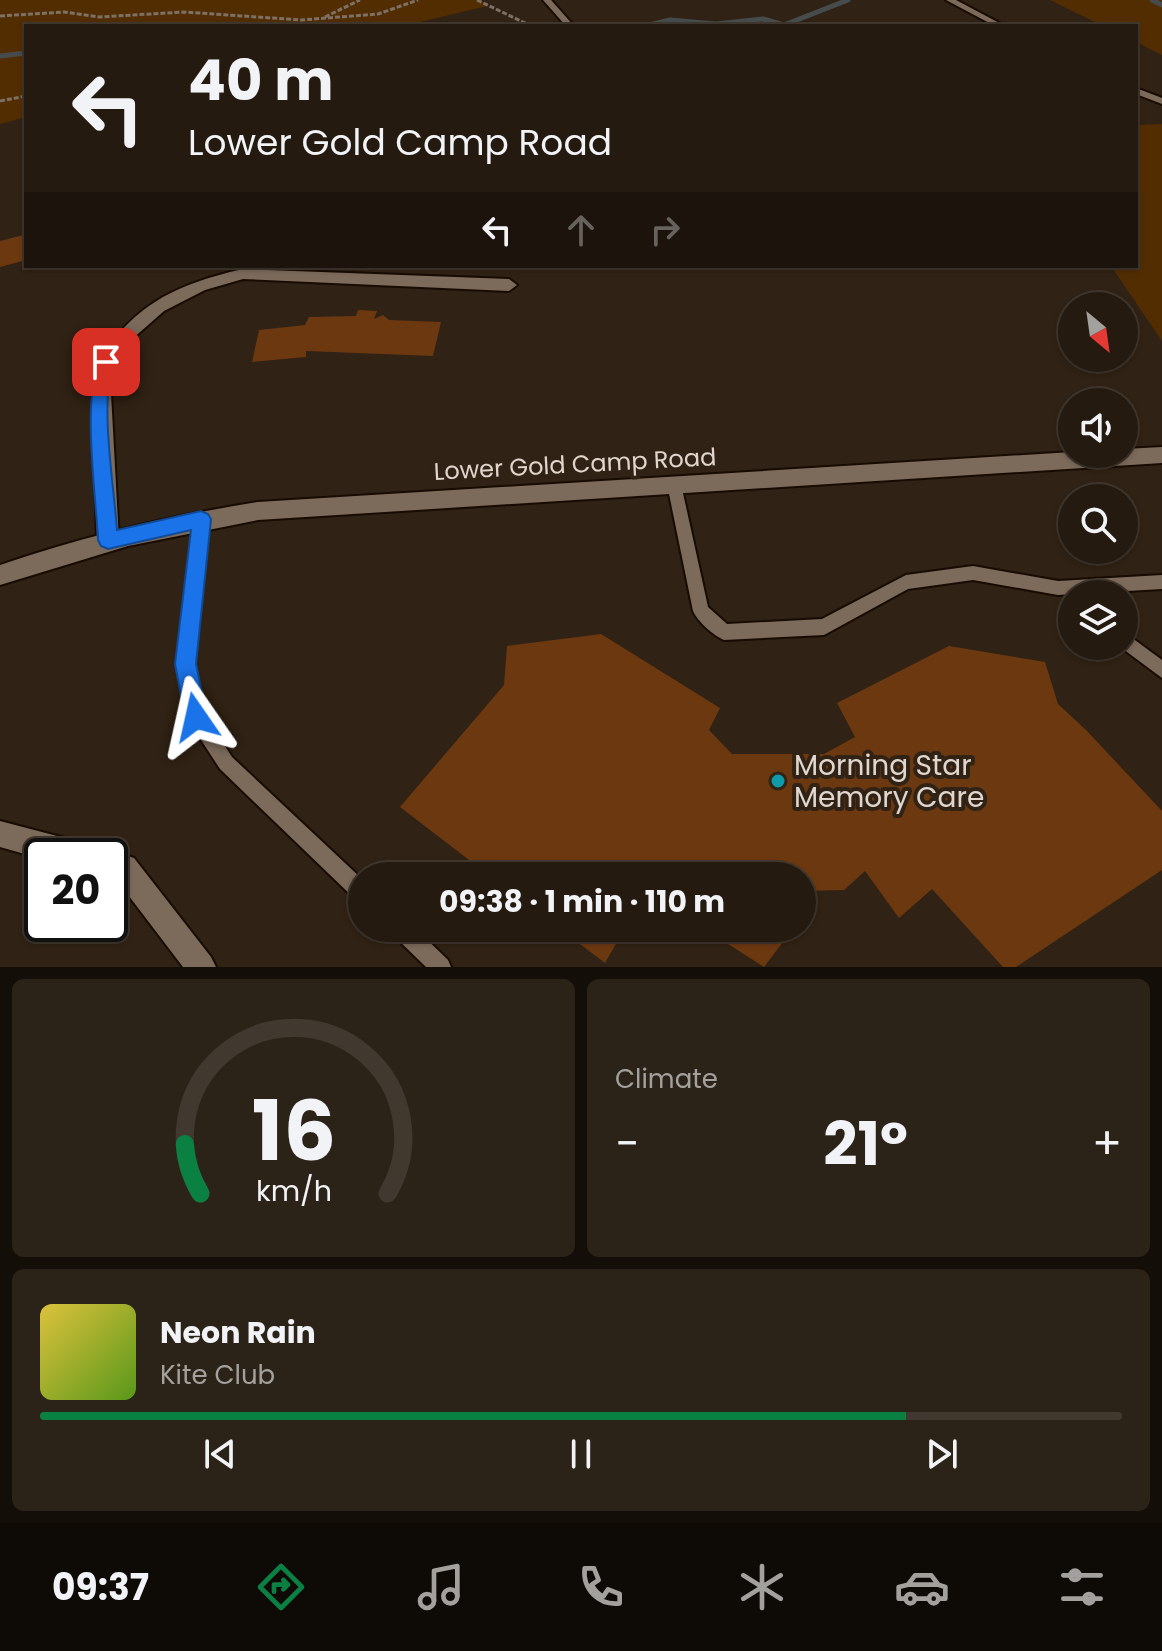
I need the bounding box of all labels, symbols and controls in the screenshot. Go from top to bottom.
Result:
text: 40 m [188,41,334,120]
icon: left [56,56,160,160]
text: Lower Gold Camp Road [188,117,612,168]
icon: left [475,208,519,252]
icon: ahead [559,208,603,252]
icon: right [643,208,687,252]
north arrow [1058,292,1138,372]
map controls [1058,292,1138,660]
pin [72,328,140,396]
icon: arrive [84,340,128,384]
button: sound [1058,388,1138,468]
street label: Lower Gold Camp Road [433,440,717,488]
button: search [1058,484,1138,564]
button: layers [1058,580,1138,660]
position arrow [154,675,238,759]
place label: Morning Star Memory Care [794,746,984,817]
marker: Morning Star Memory Care [769,772,787,790]
speed limit sign: 20 [24,838,128,942]
text: 09:38 · 1 min · 110 m [439,880,725,923]
text: Climate [615,1061,718,1097]
text: 16 [251,1073,336,1189]
text: 21° [823,1102,908,1186]
text: − [615,1113,639,1174]
text: + [1092,1113,1122,1174]
text: km/h [255,1171,332,1211]
text: Neon Rain [160,1311,316,1354]
text: Kite Club [160,1357,275,1393]
icon: previous [198,1432,242,1476]
icon: pause [559,1432,603,1476]
icon: next [920,1432,964,1476]
icon: directions [253,1559,309,1615]
icon: music [413,1559,469,1615]
icon: phone [573,1559,629,1615]
icon: climate [734,1559,790,1615]
icon: car [894,1559,950,1615]
icon: filters [1054,1559,1110,1615]
text: 09:37 [52,1562,149,1613]

